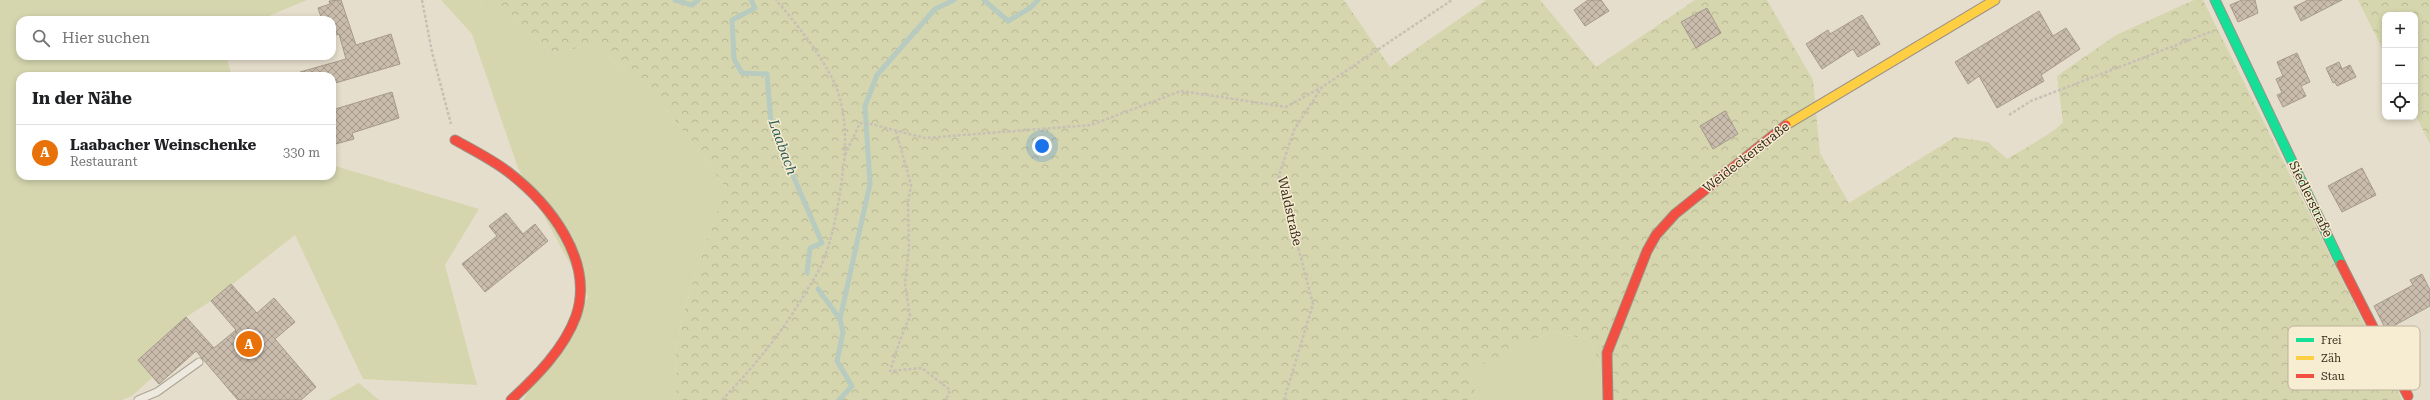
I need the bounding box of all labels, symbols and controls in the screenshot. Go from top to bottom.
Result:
map controls [2382,12,2418,120]
button: + [2382,12,2418,48]
search box [16,16,336,60]
icon: search [30,27,52,49]
text: Hier suchen [62,29,150,47]
button: − [2382,48,2418,84]
button: locate [2382,84,2418,120]
text: In der Nähe [32,88,132,108]
water label: Laabach [765,116,801,177]
street label: Weideckerstraße [1700,119,1792,195]
text: Laabacher Weinschenke [70,136,256,154]
your location [1032,136,1052,156]
text: A [40,145,50,160]
text: 330 m [283,145,320,160]
text: Restaurant [70,154,138,169]
street label: Siedlerstraße [2286,158,2336,240]
street label: Waldstraße [1275,175,1305,247]
legend [2288,326,2420,390]
pin: A [236,329,262,359]
text: Frei [2321,334,2342,347]
text: Zäh [2321,352,2341,365]
text: Stau [2321,370,2345,383]

